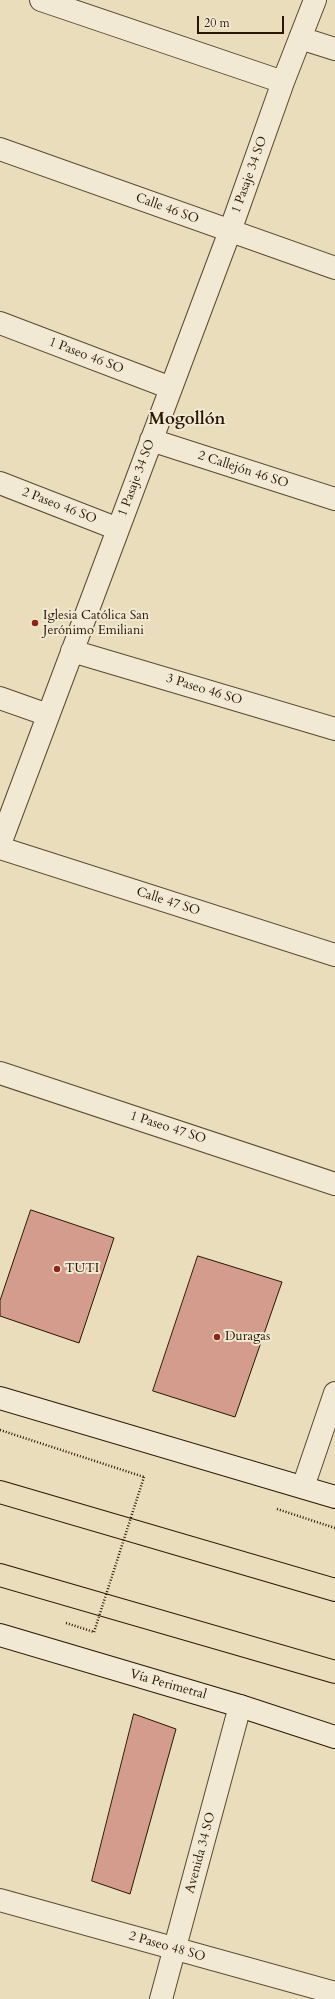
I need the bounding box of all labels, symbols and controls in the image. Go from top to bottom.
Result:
scale bar [199,8,286,34]
text: 20 m [204,15,230,31]
street label: 1 Pasaje 34 SO [229,134,271,216]
street label: Calle 46 SO [133,190,201,228]
street label: 1 Paseo 46 SO [46,335,126,377]
district label: Mogollón [148,410,226,430]
street label: 1 Pasaje 34 SO [115,437,159,519]
street label: 2 Callejón 46 SO [196,448,290,492]
street label: 2 Paseo 46 SO [19,485,99,527]
place label: Iglesia Católica San Jerónimo Emiliani [43,608,149,639]
marker: Iglesia Católica San Jerónimo Emiliani [30,618,40,628]
street label: 3 Paseo 46 SO [164,671,244,709]
street label: Calle 47 SO [134,884,202,920]
street label: 1 Paseo 47 SO [128,1108,208,1148]
place label: TUTI [65,1261,99,1277]
marker: TUTI [52,1264,62,1274]
place label: Duragas [225,1329,270,1345]
marker: Duragas [212,1332,222,1342]
street label: Vía Perimetral [128,1667,208,1703]
street label: Avenida 34 SO [183,1811,219,1895]
street label: 2 Paseo 48 SO [127,1929,207,1965]

